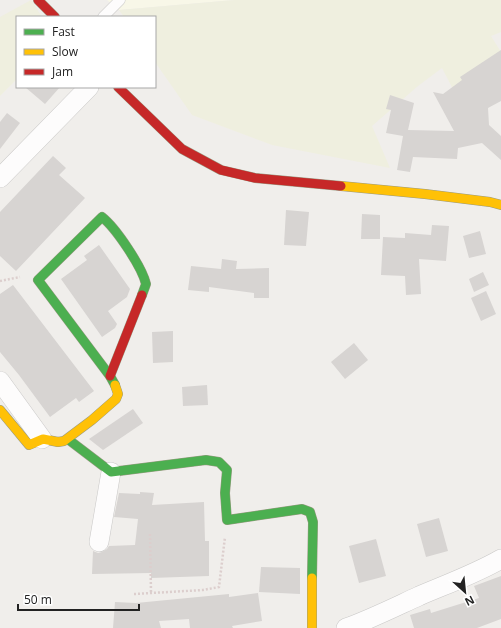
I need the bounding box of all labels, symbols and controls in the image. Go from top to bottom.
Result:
legend [16,16,156,88]
text: Fast [52,23,75,40]
text: Slow [52,43,79,60]
text: Jam [51,63,73,80]
north arrow [445,572,485,612]
scale bar [18,586,139,612]
text: 50 m [24,591,52,608]
text: N [462,593,477,610]

